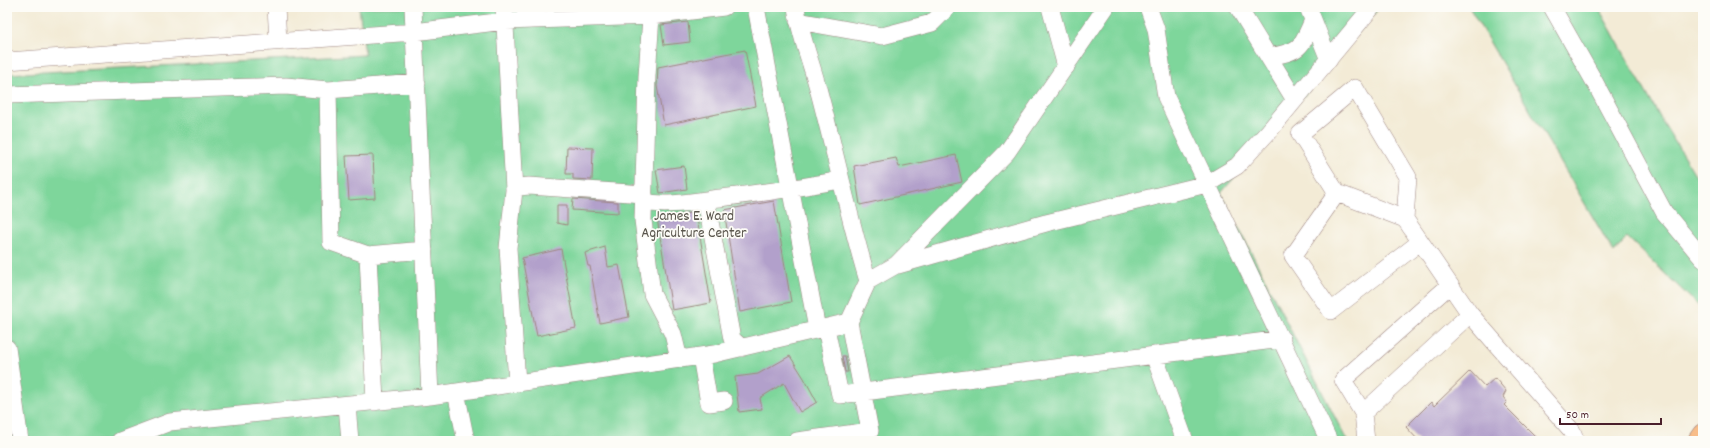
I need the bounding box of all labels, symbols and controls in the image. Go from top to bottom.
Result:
park label: James E. Ward Agriculture Center [641,206,747,245]
scale bar [1560,400,1661,426]
text: 50 m [1566,407,1589,424]

